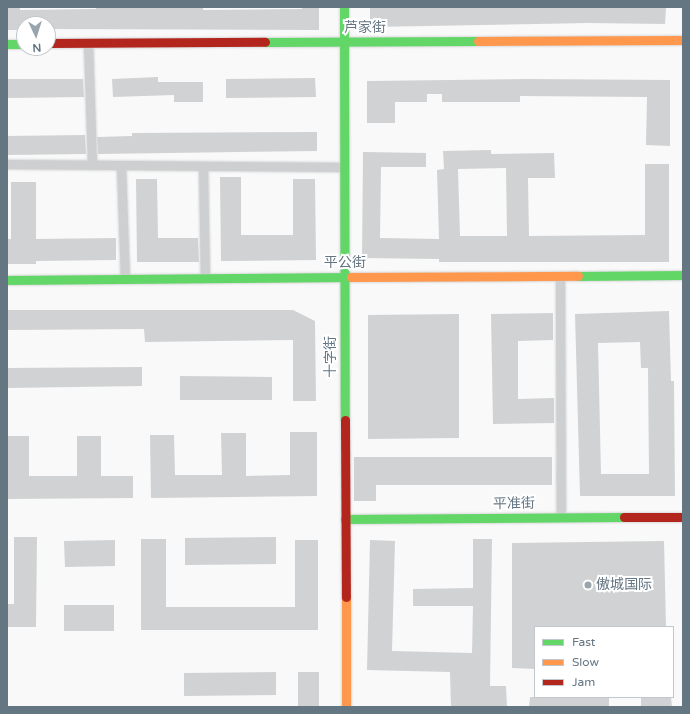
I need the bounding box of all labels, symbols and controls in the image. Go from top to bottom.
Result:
north arrow [16,16,56,56]
street label: 芦家街 [344,20,386,36]
text: N [32,41,42,54]
street label: 平公街 [324,255,366,271]
street label: 十字街 [323,336,339,378]
street label: 平准街 [493,495,535,513]
place label: 傲城国际 [596,577,652,593]
marker: 傲城国际 [583,580,593,590]
legend [534,626,674,698]
text: Fast [572,635,595,649]
text: Slow [572,655,599,669]
text: Jam [572,675,595,689]

